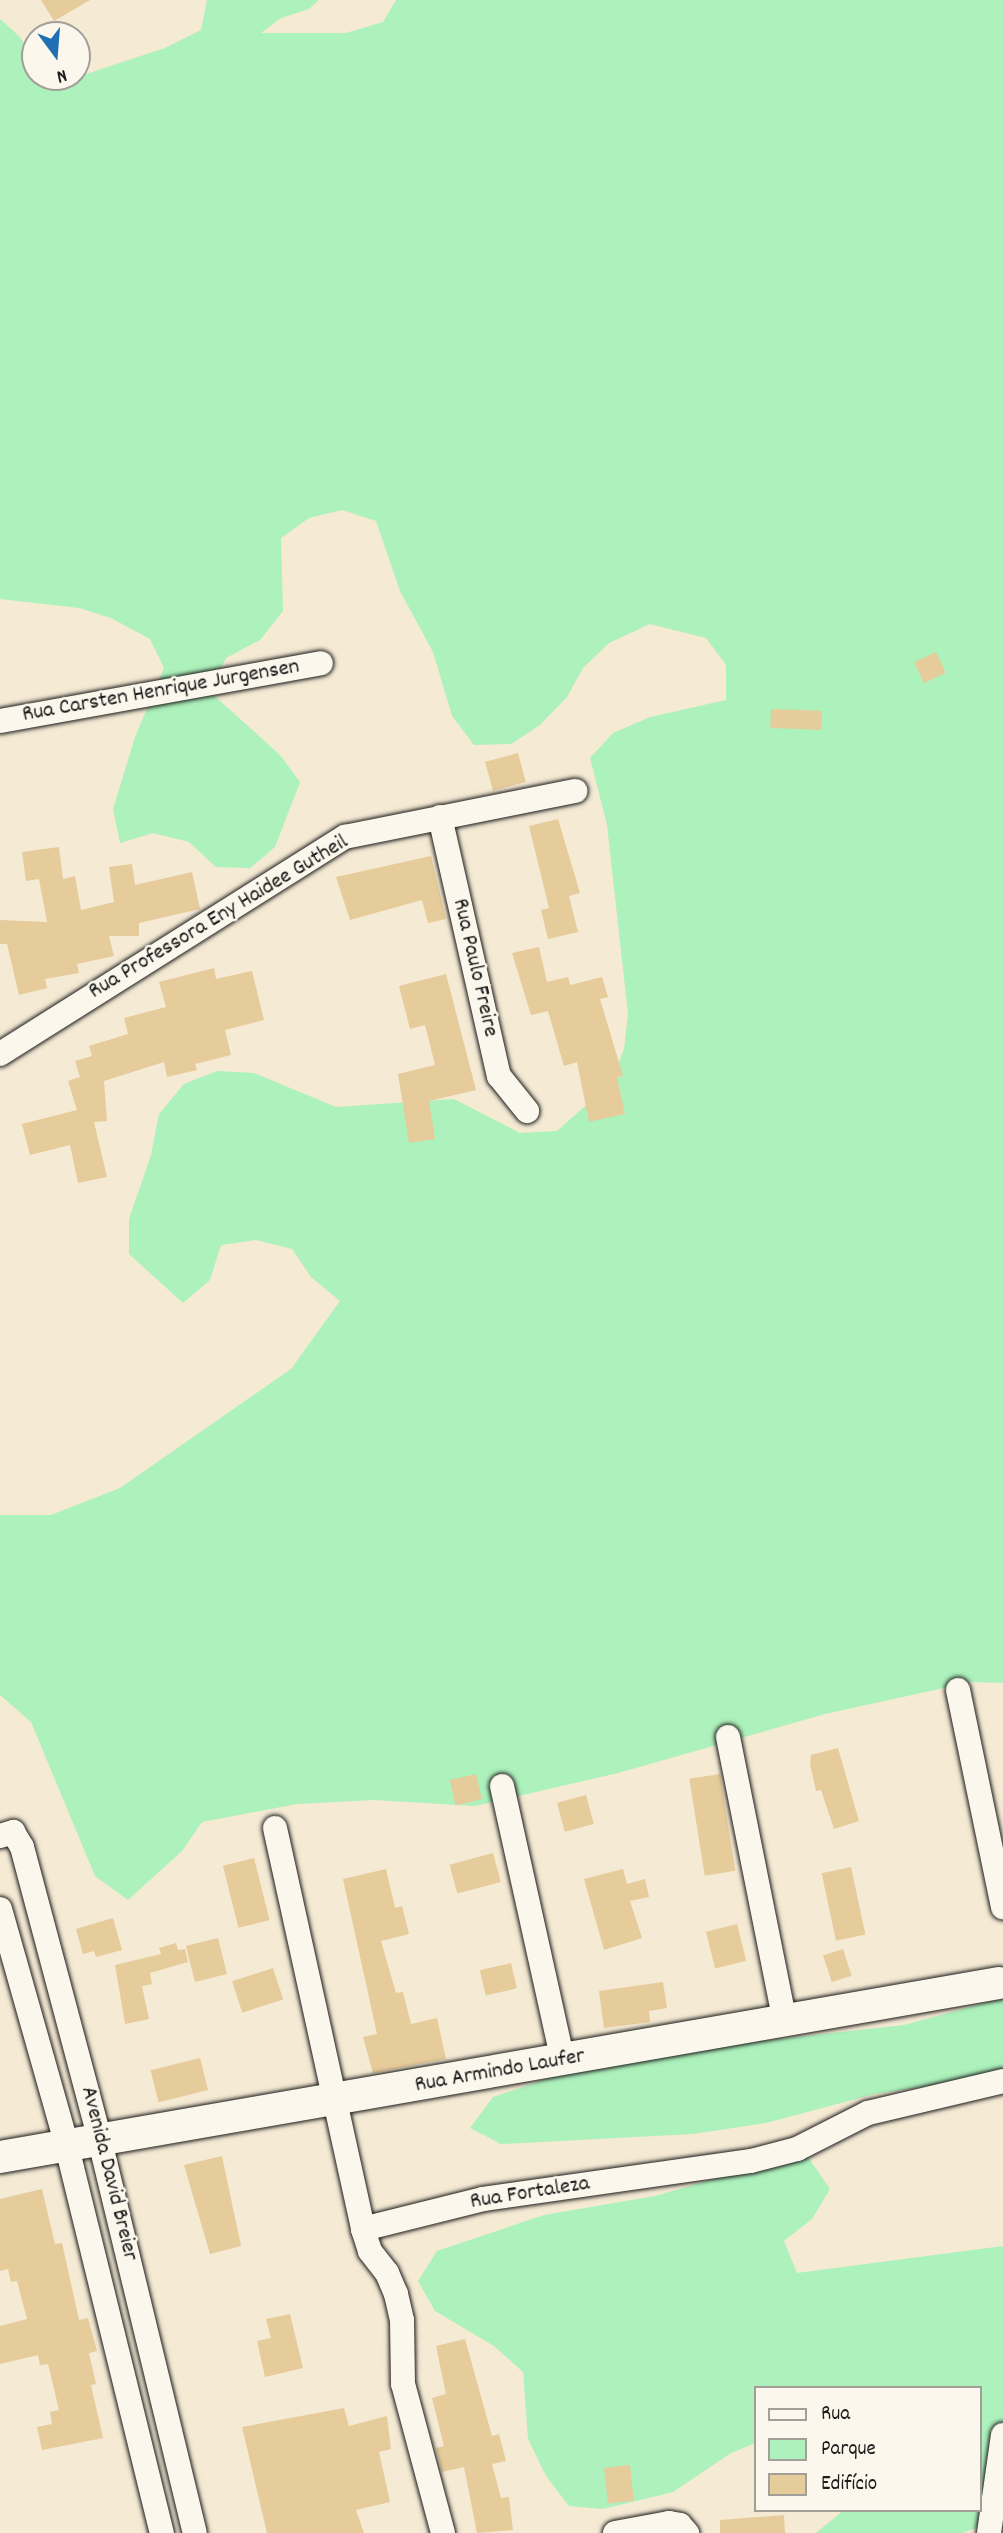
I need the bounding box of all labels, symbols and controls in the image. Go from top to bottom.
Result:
north arrow [21,21,91,91]
text: N [53,60,70,89]
street label: Rua Carsten Henrique Jurgensen [20,654,302,730]
street label: Rua Professora Eny Haidee Gutheil [84,829,354,1007]
street label: Rua Paulo Freire [445,896,503,1040]
street label: Rua Armindo Laufer [413,2043,587,2101]
street label: Avenida David Breier [73,2084,143,2264]
street label: Rua Fortaleza [468,2171,592,2217]
legend [754,2386,982,2512]
text: Rua [821,2400,850,2430]
text: Parque [821,2435,876,2465]
text: Edifício [821,2470,877,2500]

